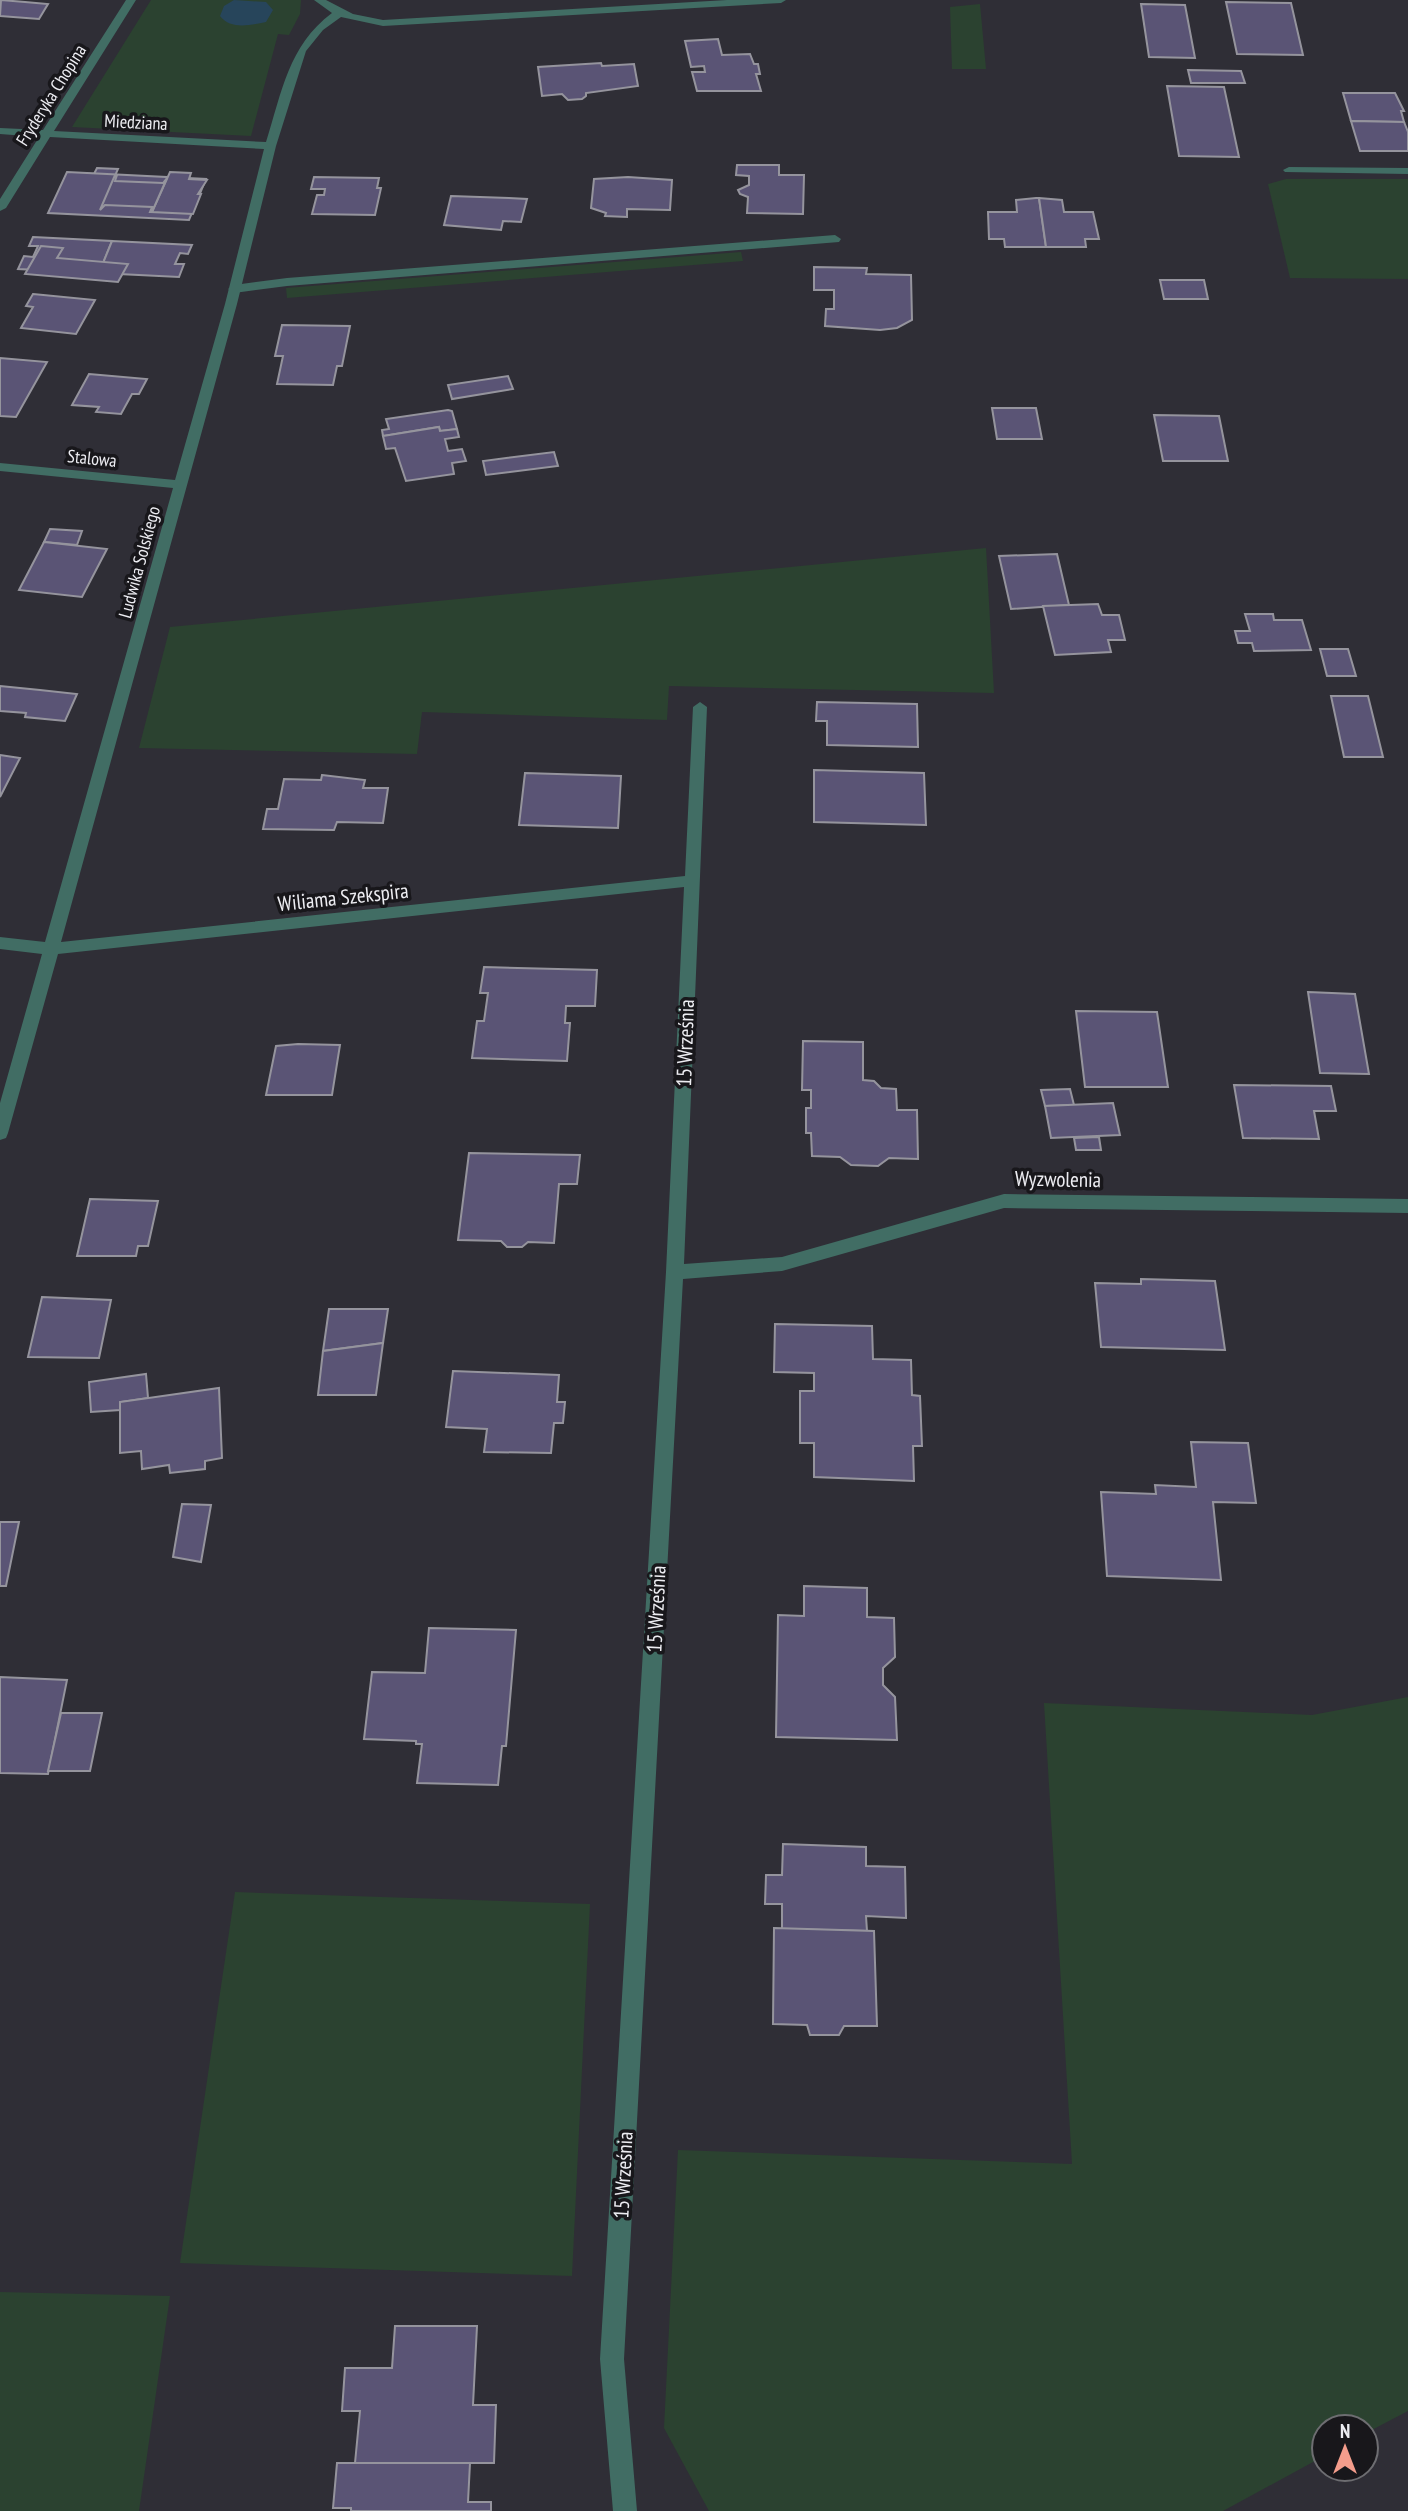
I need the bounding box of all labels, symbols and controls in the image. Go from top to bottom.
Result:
street label: Fryderyka Chopina [11,40,91,150]
street label: Miedziana [104,109,168,135]
street label: Stalowa [66,444,118,472]
street label: Ludwika Solskiego [113,503,165,620]
street label: Wiliama Szekspira [276,877,410,917]
street label: 15 Września [670,999,700,1087]
street label: Wyzwolenia [1015,1165,1101,1193]
street label: 15 Września [640,1565,672,1653]
street label: 15 Września [607,2131,639,2219]
north arrow [1310,2413,1380,2483]
text: N [1340,2419,1350,2443]

